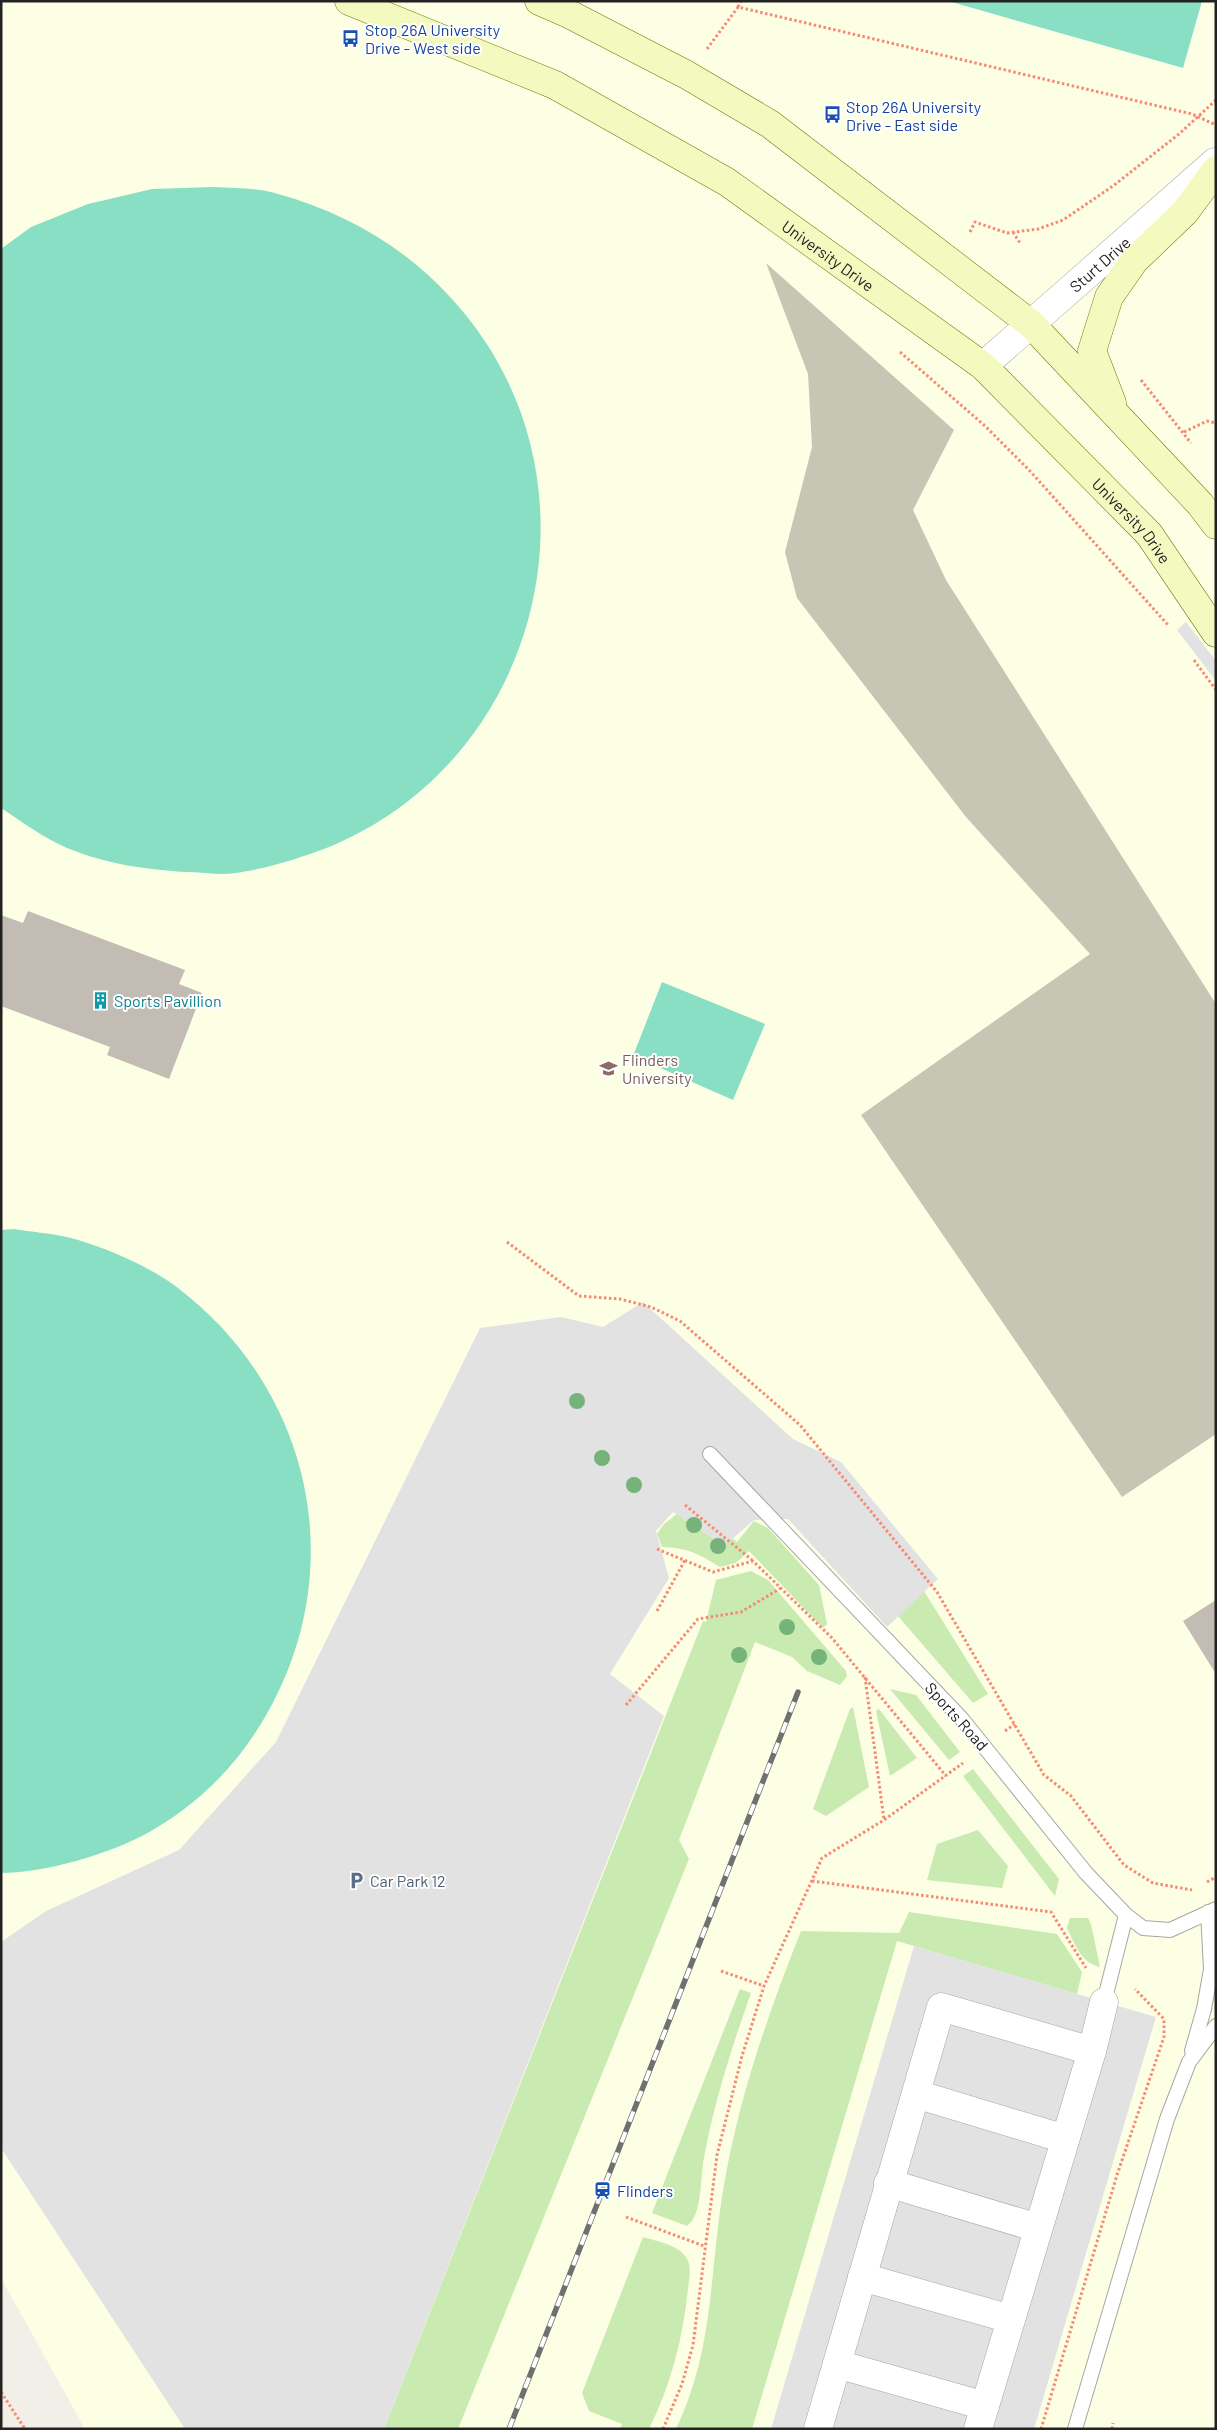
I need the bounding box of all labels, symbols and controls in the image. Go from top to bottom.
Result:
place label: Stop 26A University Drive - West side [365,20,501,57]
bus stop icon: Stop 26A University Drive - West side [341,28,361,48]
place label: Stop 26A University Drive - East side [846,97,982,134]
bus stop icon: Stop 26A University Drive - East side [822,105,842,125]
street label: University Drive [779,216,878,294]
street label: Sturt Drive [1065,232,1134,295]
street label: University Drive [1089,473,1175,567]
building icon: Sports Pavillion [90,990,110,1010]
place label: Sports Pavillion [114,991,222,1010]
place label: Flinders University [622,1050,692,1087]
school or university icon: Flinders University [598,1058,618,1078]
street label: Sports Road [922,1678,992,1754]
parking icon: Car Park 12 [346,1870,366,1890]
place label: Car Park 12 [370,1871,446,1890]
station icon: Flinders [593,2180,613,2200]
place label: Flinders [617,2181,673,2200]

